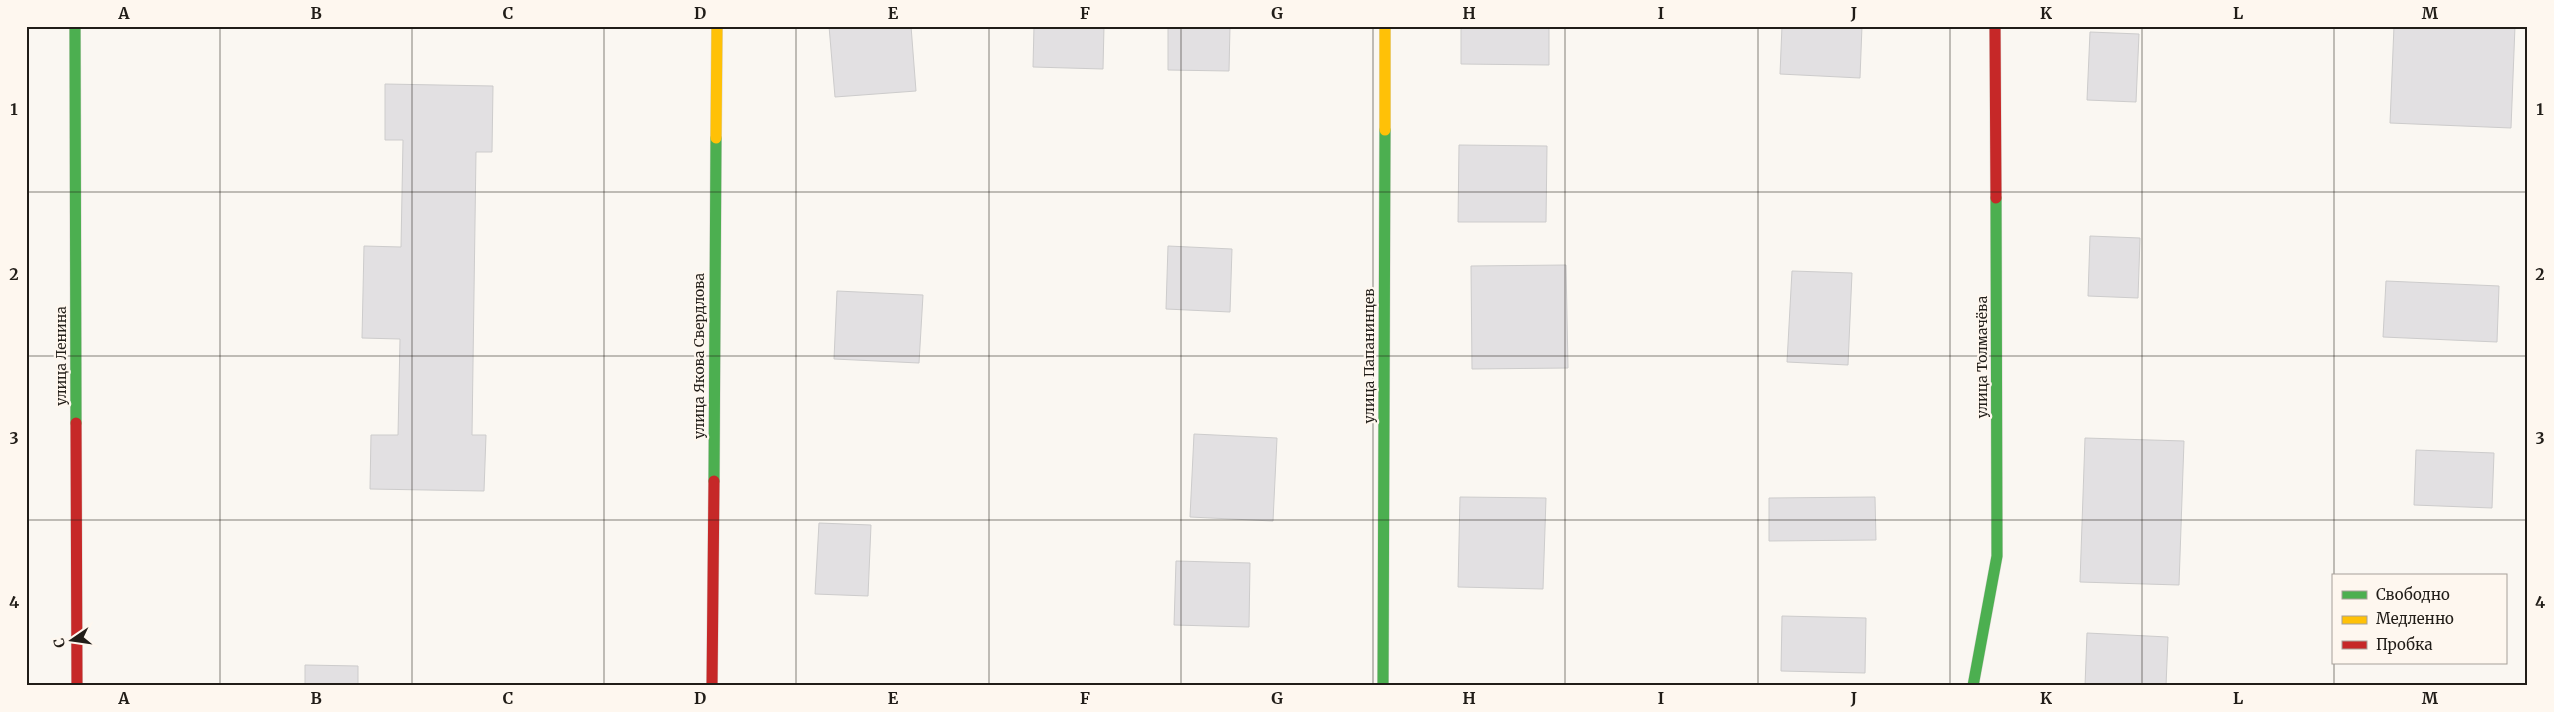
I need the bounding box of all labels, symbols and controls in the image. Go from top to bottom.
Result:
text: A [117,3,130,23]
text: B [310,3,322,23]
text: C [503,3,513,23]
text: D [694,3,706,23]
text: E [888,3,899,23]
text: F [1080,3,1090,23]
text: G [1271,3,1283,23]
text: H [1462,3,1476,23]
text: I [1658,3,1664,23]
text: J [1850,3,1857,23]
text: K [2040,3,2052,23]
text: L [2233,3,2243,23]
text: M [2422,3,2439,23]
text: 1 [10,99,18,119]
text: 1 [2536,99,2544,119]
text: 2 [9,264,19,284]
text: 2 [2535,264,2545,284]
street label: улица Якова Свердлова [690,272,708,439]
street label: улица Папанинцев [1360,288,1378,424]
street label: улица Толмачёва [1973,295,1991,418]
street label: улица Ленина [52,306,70,406]
text: 3 [9,428,19,448]
text: 3 [2535,428,2545,448]
legend [2332,574,2506,664]
text: Свободно [2376,585,2450,604]
text: 4 [9,592,19,612]
text: 4 [2535,592,2545,612]
text: Медленно [2376,609,2454,628]
north arrow [48,614,98,664]
text: Пробка [2376,635,2433,654]
text: С [50,636,69,649]
text: A [117,688,130,708]
text: B [310,688,322,708]
text: C [503,688,513,708]
text: D [694,688,706,708]
text: E [888,688,899,708]
text: F [1080,688,1090,708]
text: G [1271,688,1283,708]
text: H [1462,688,1476,708]
text: I [1658,688,1664,708]
text: J [1850,688,1857,708]
text: K [2040,688,2052,708]
text: L [2233,688,2243,708]
text: M [2422,688,2439,708]

